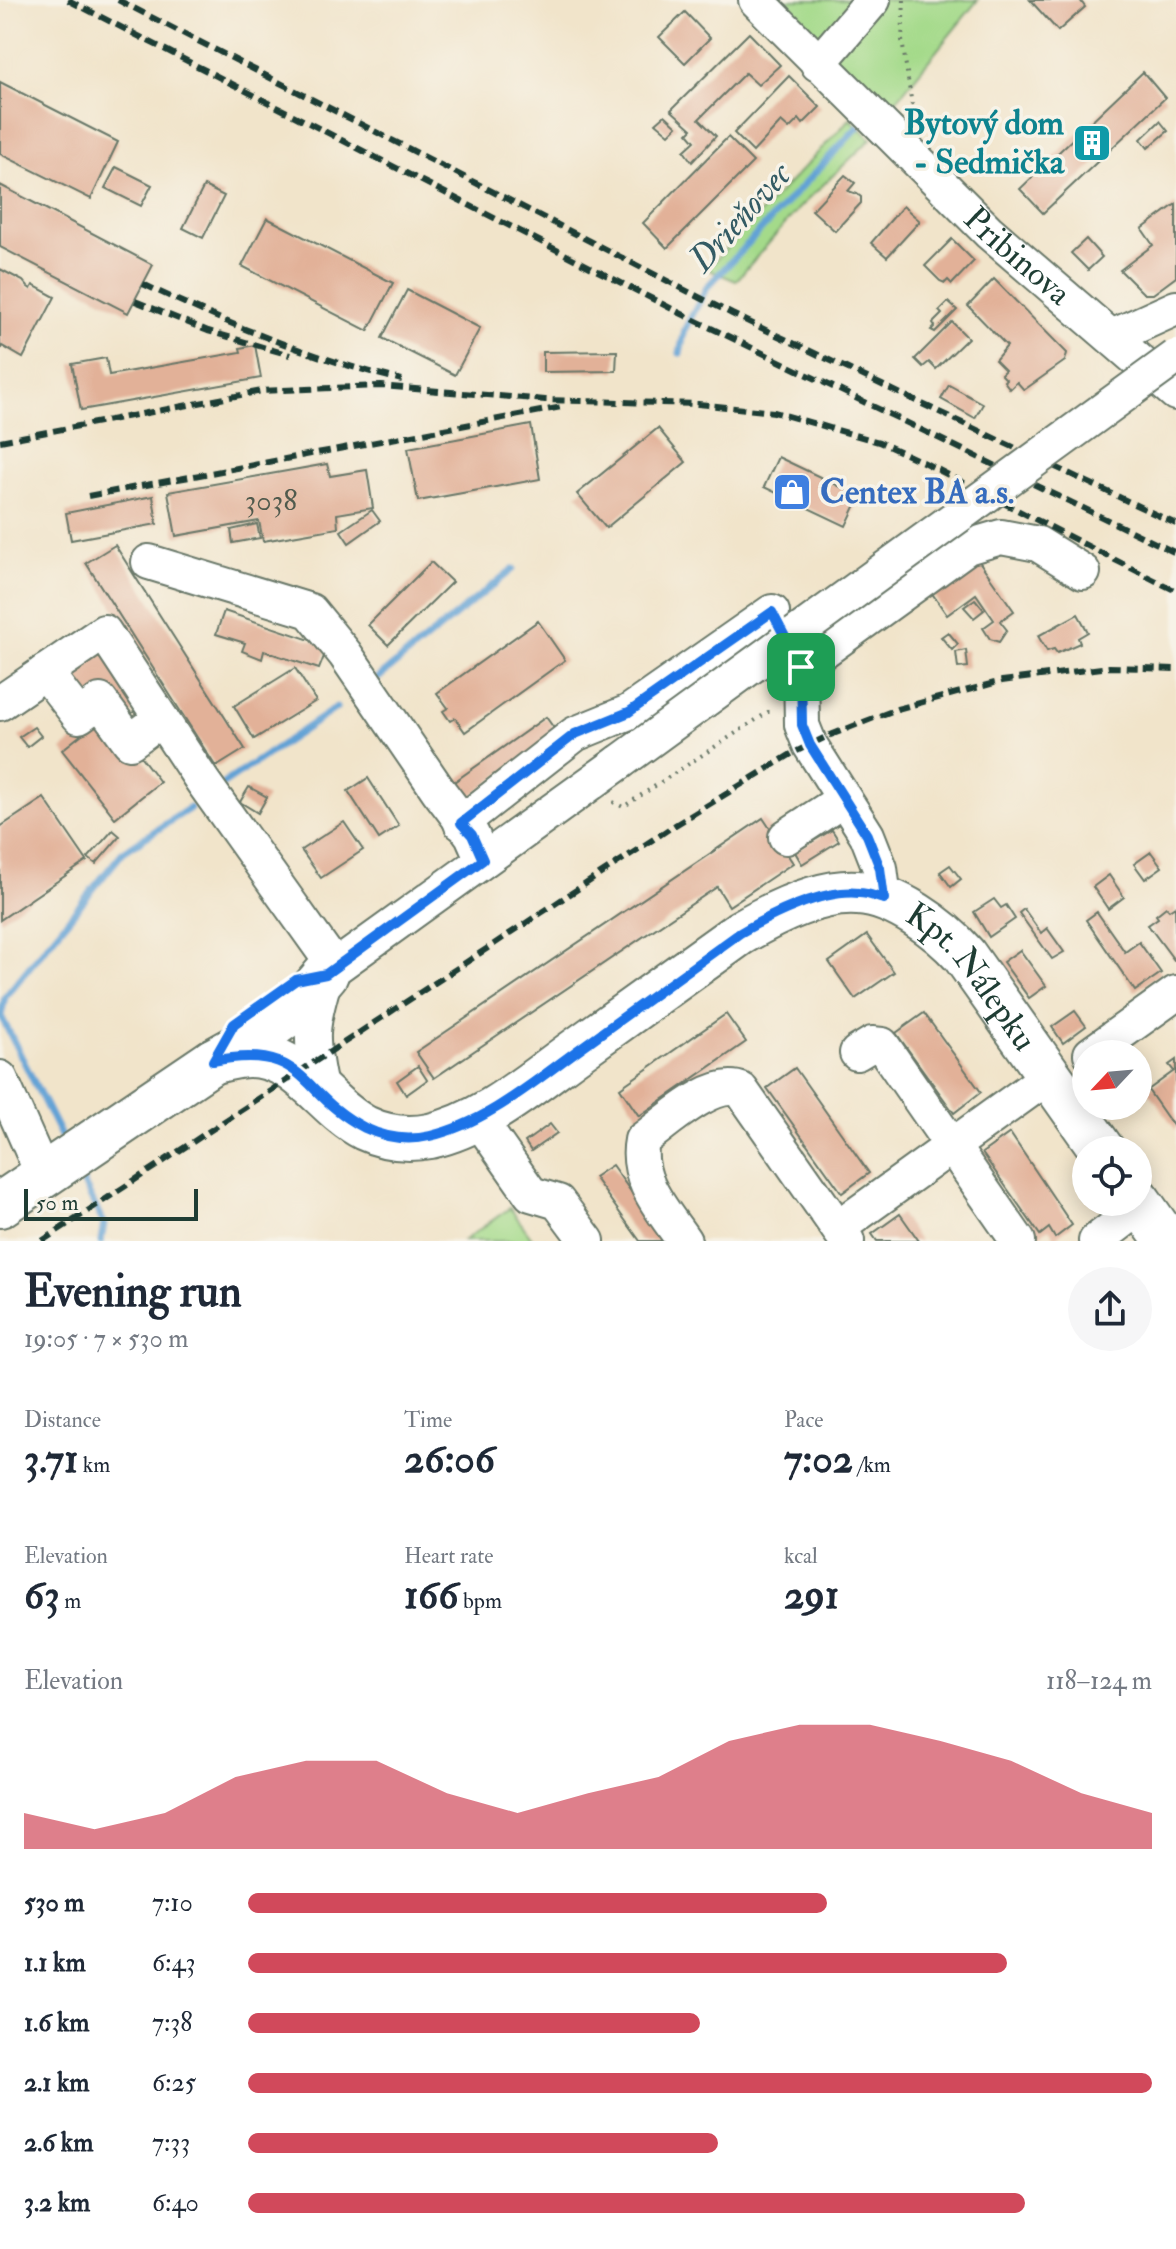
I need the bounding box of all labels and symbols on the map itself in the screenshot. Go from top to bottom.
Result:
place label: Bytový dom - Sedmička [904,102,1065,184]
building icon: Bytový dom - Sedmička [1071,122,1113,164]
water label: Drieňovec [678,152,802,283]
street label: Pribinova [955,198,1081,315]
shop icon: Centex BA a.s. [771,471,813,513]
place label: Centex BA a.s. [820,471,1014,514]
house number: 3038 [245,482,297,519]
pin [767,633,835,701]
street label: Kpt. Nálepku [898,893,1046,1059]
north arrow [1072,1040,1152,1120]
scale bar [24,1185,198,1221]

